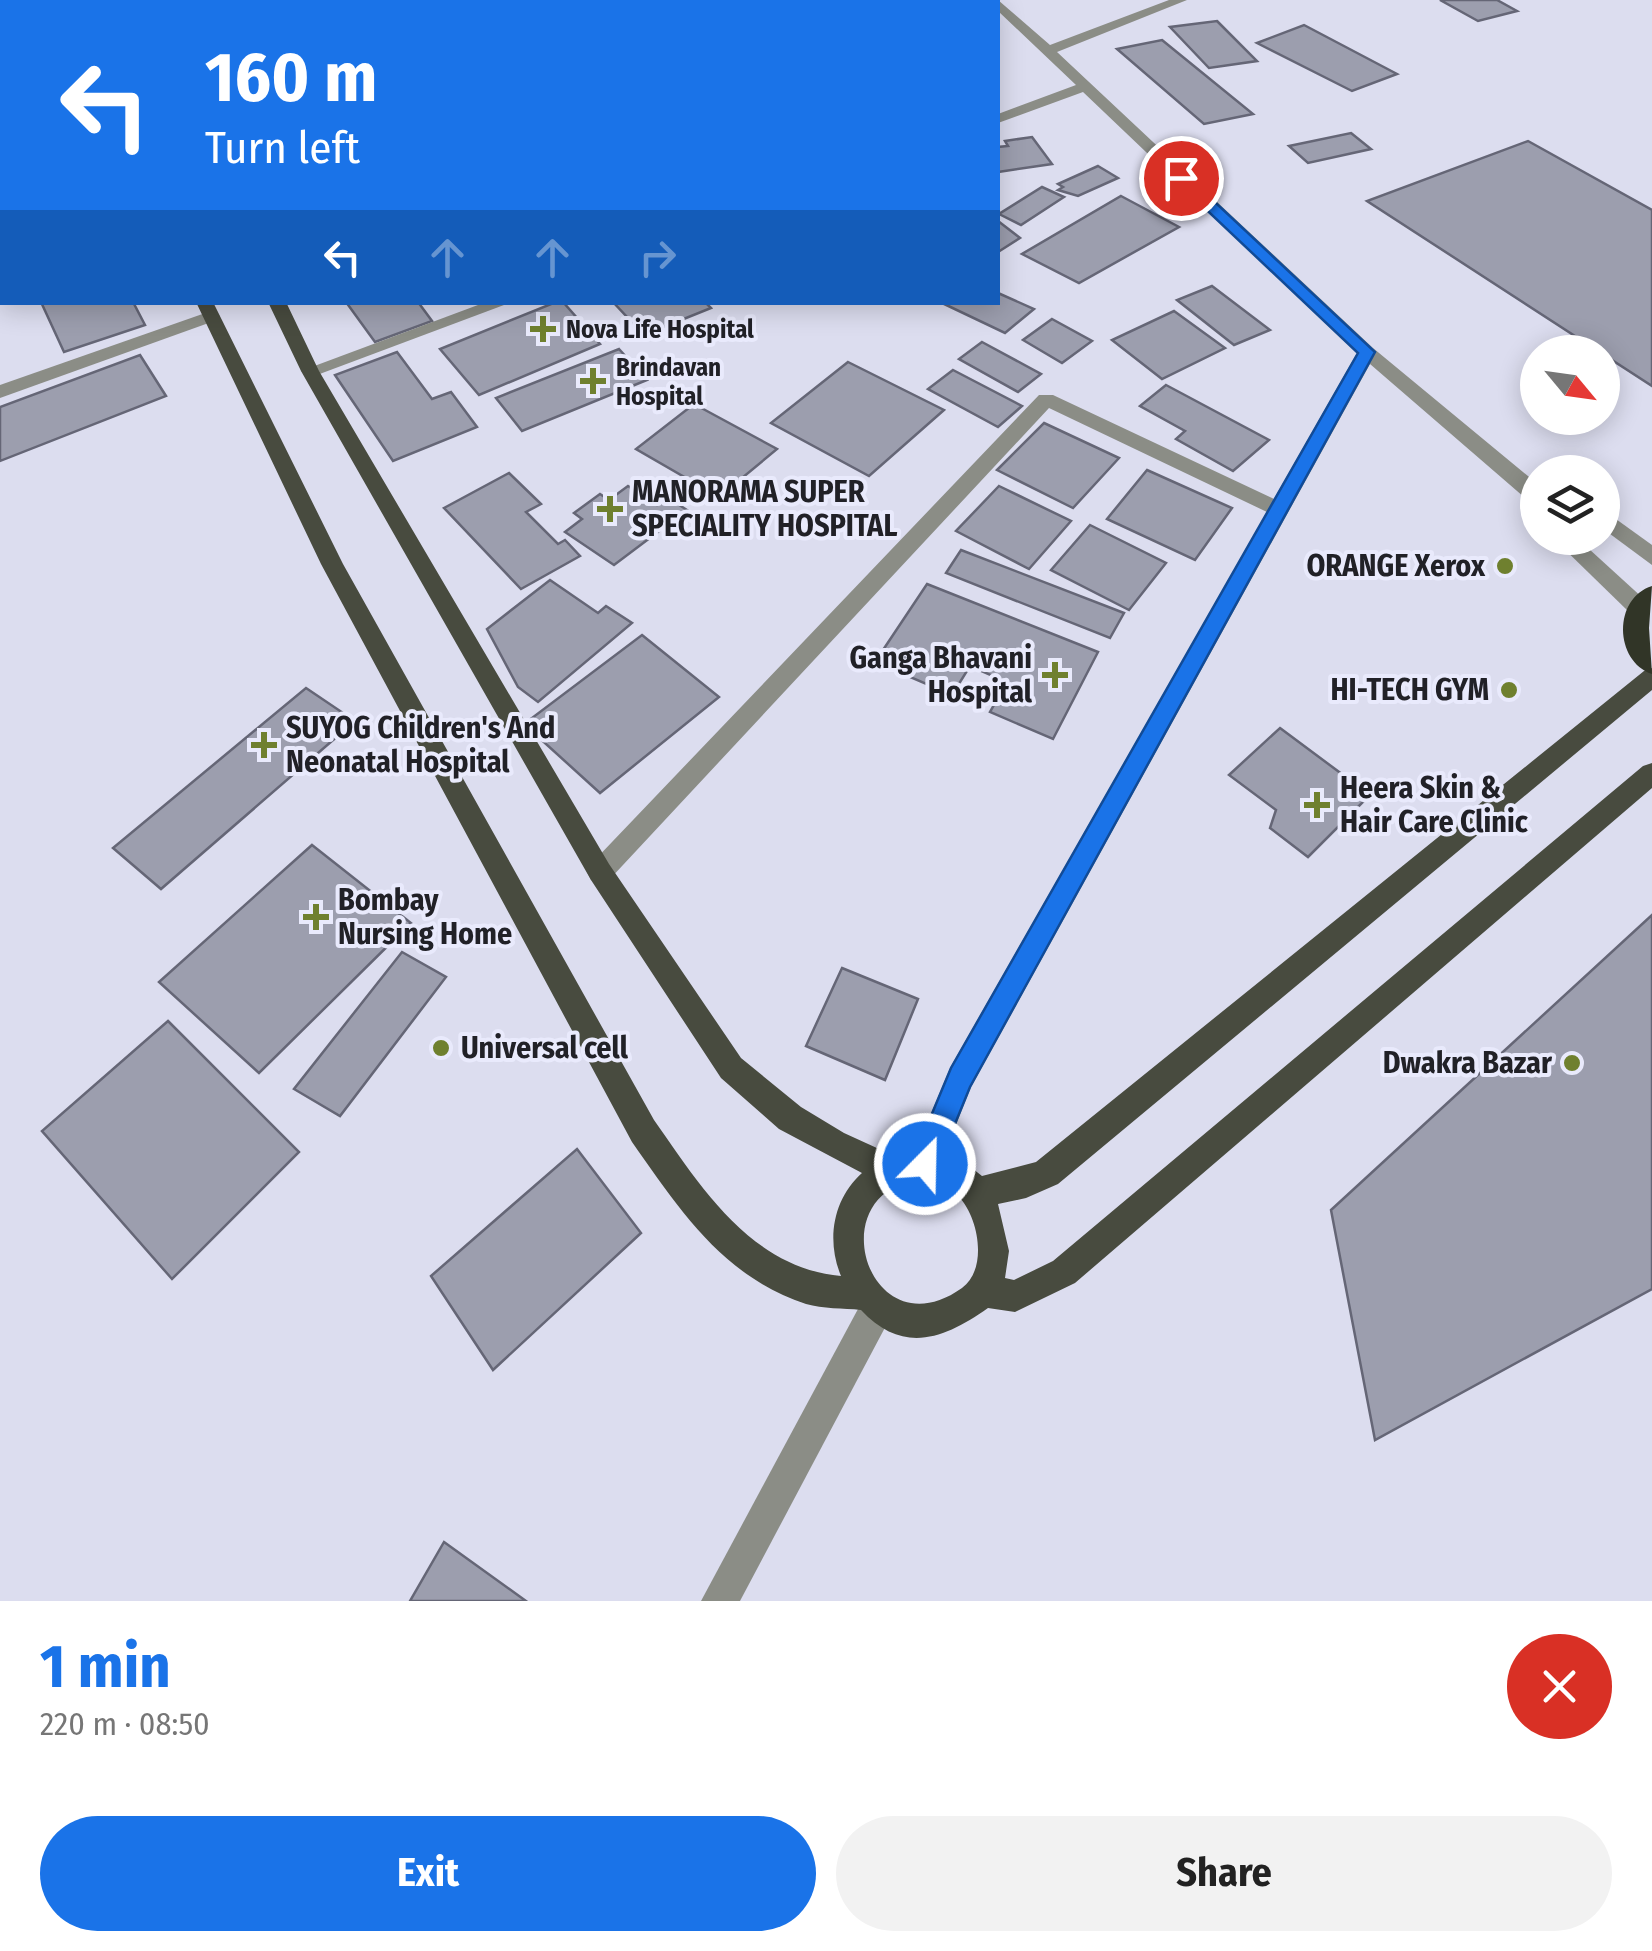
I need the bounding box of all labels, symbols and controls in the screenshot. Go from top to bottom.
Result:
text: 160 m [205,36,377,120]
icon: left [40,40,170,170]
text: Turn left [205,121,360,175]
pin [1139,136,1224,221]
icon: arrive [1154,151,1209,206]
icon: left [315,230,370,285]
icon: ahead [420,230,475,285]
icon: ahead [525,230,580,285]
icon: right [630,230,685,285]
place label: Nova Life Hospital [566,315,754,345]
marker: Nova Life Hospital [530,316,556,342]
north arrow [1520,335,1620,435]
map controls [1520,335,1620,555]
place label: Brindavan Hospital [616,353,721,412]
marker: Brindavan Hospital [580,368,606,394]
button: layers [1520,455,1620,555]
place label: MANORAMA SUPER SPECIALITY HOSPITAL [632,474,897,544]
marker: MANORAMA SUPER SPECIALITY HOSPITAL [597,496,623,522]
place label: ORANGE Xerox [1306,548,1486,584]
marker: ORANGE Xerox [1494,555,1516,577]
place label: Ganga Bhavani Hospital [849,640,1033,710]
marker: Ganga Bhavani Hospital [1042,662,1068,688]
place label: HI-TECH GYM [1331,672,1489,708]
marker: HI-TECH GYM [1498,679,1520,701]
place label: SUYOG Children's And Neonatal Hospital [286,710,555,780]
marker: SUYOG Children's And Neonatal Hospital [251,732,277,758]
place label: Heera Skin & Hair Care Clinic [1340,770,1529,840]
marker: Heera Skin & Hair Care Clinic [1304,792,1330,818]
place label: Bombay Nursing Home [338,882,512,952]
marker: Bombay Nursing Home [303,904,329,930]
place label: Universal cell [461,1030,629,1066]
marker: Universal cell [430,1037,452,1059]
place label: Dwakra Bazar [1383,1045,1553,1081]
marker: Dwakra Bazar [1561,1052,1583,1074]
position arrow [873,1112,977,1216]
text: 1 min [40,1631,171,1703]
button: close [1507,1634,1612,1739]
text: 220 m · 08:50 [40,1705,210,1743]
button: Exit [40,1816,816,1931]
button: Share [836,1816,1612,1931]

